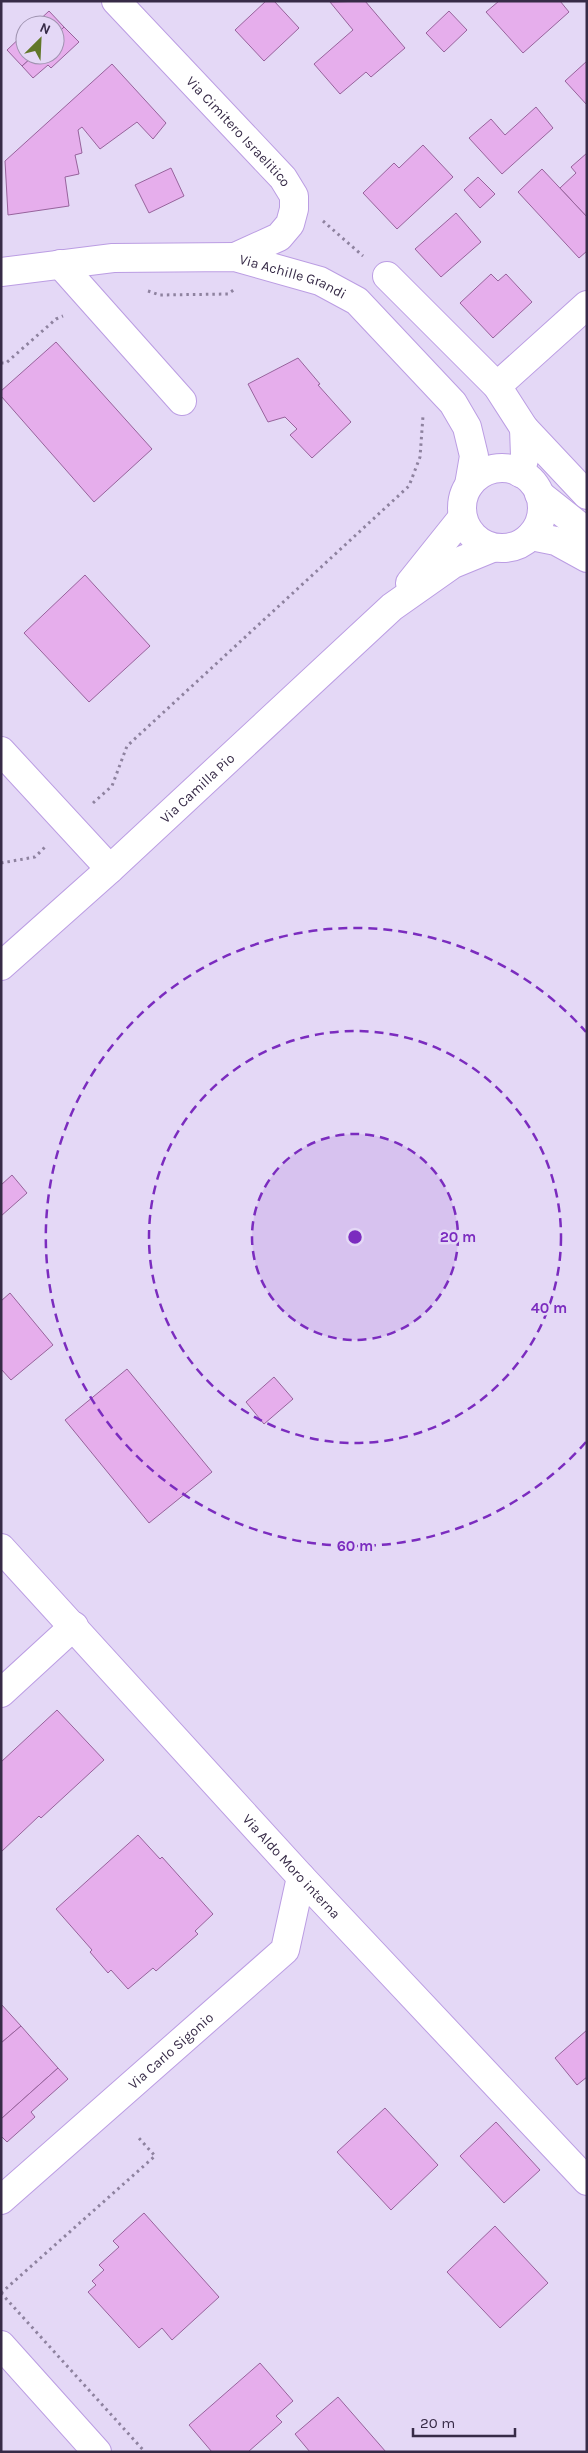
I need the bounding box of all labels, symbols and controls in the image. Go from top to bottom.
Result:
north arrow [15,15,65,65]
text: N [37,19,53,38]
street label: Via Cimitero Israelitico [183,72,295,190]
street label: Via Achille Grandi [238,250,349,302]
street label: Via Camilla Pio [157,749,238,827]
centre of rings [346,1228,364,1246]
text: 20 m [440,1228,476,1246]
text: 40 m [531,1299,567,1317]
text: 60 m [337,1537,373,1555]
street label: Via Aldo Moro interna [239,1810,344,1922]
street label: Via Carlo Sigonio [125,2009,217,2093]
scale bar [413,2406,516,2438]
text: 20 m [420,2414,455,2432]

